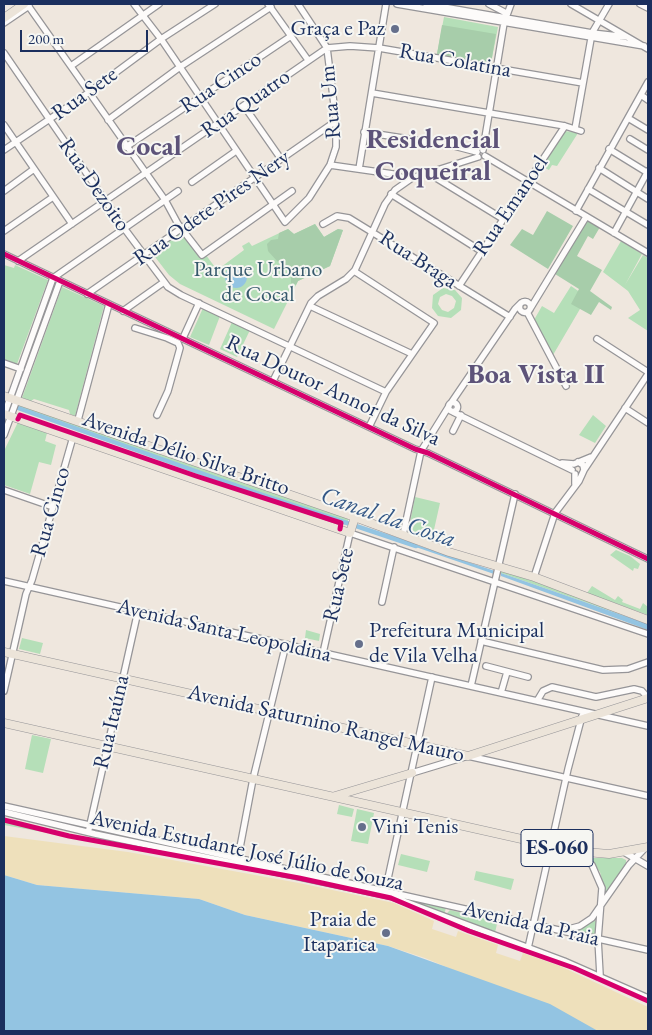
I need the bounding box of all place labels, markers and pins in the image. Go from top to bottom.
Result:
place label: Graça e Paz [290,16,385,42]
marker: Graça e Paz [389,23,401,35]
place label: Prefeitura Municipal de Vila Velha [369,618,544,670]
marker: Prefeitura Municipal de Vila Velha [353,638,365,650]
place label: Vini Tenis [372,814,458,840]
marker: Vini Tenis [356,821,368,833]
place label: Praia de Itaparica [303,907,376,958]
marker: Praia de Itaparica [380,927,392,939]

